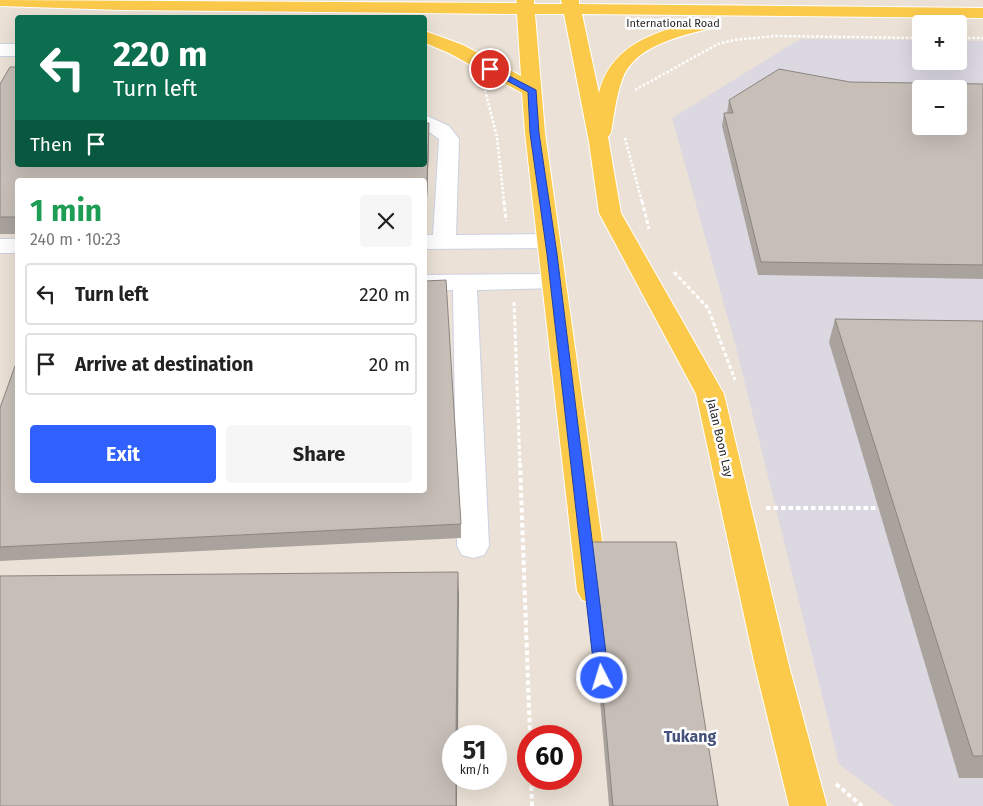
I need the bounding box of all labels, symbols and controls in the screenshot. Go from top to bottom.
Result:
map controls [912,15,967,135]
button: + [912,15,967,70]
street label: International Road [626,17,720,30]
text: 220 m [113,33,208,75]
icon: left [30,35,95,100]
pin [469,48,511,90]
icon: arrive [476,55,504,83]
text: Turn left [113,75,197,102]
button: − [912,80,967,135]
icon: arrive [82,130,110,158]
text: Then [30,133,72,156]
text: 1 min [30,193,102,229]
button: close [360,195,412,247]
text: 240 m · 10:23 [30,230,121,249]
icon: left [32,280,60,308]
text: Turn left [75,283,149,306]
text: 220 m [359,283,410,306]
icon: arrive [32,350,60,378]
text: Arrive at destination [75,353,254,376]
text: 20 m [369,353,410,376]
street label: Jalan Boon Lay [704,397,736,479]
button: Exit [30,425,216,483]
button: Share [226,425,412,483]
position arrow [575,651,627,703]
speed limit sign: 60 [517,725,582,790]
district label: Tukang [664,727,716,746]
text: 51 [463,736,486,766]
text: km/h [460,763,489,777]

